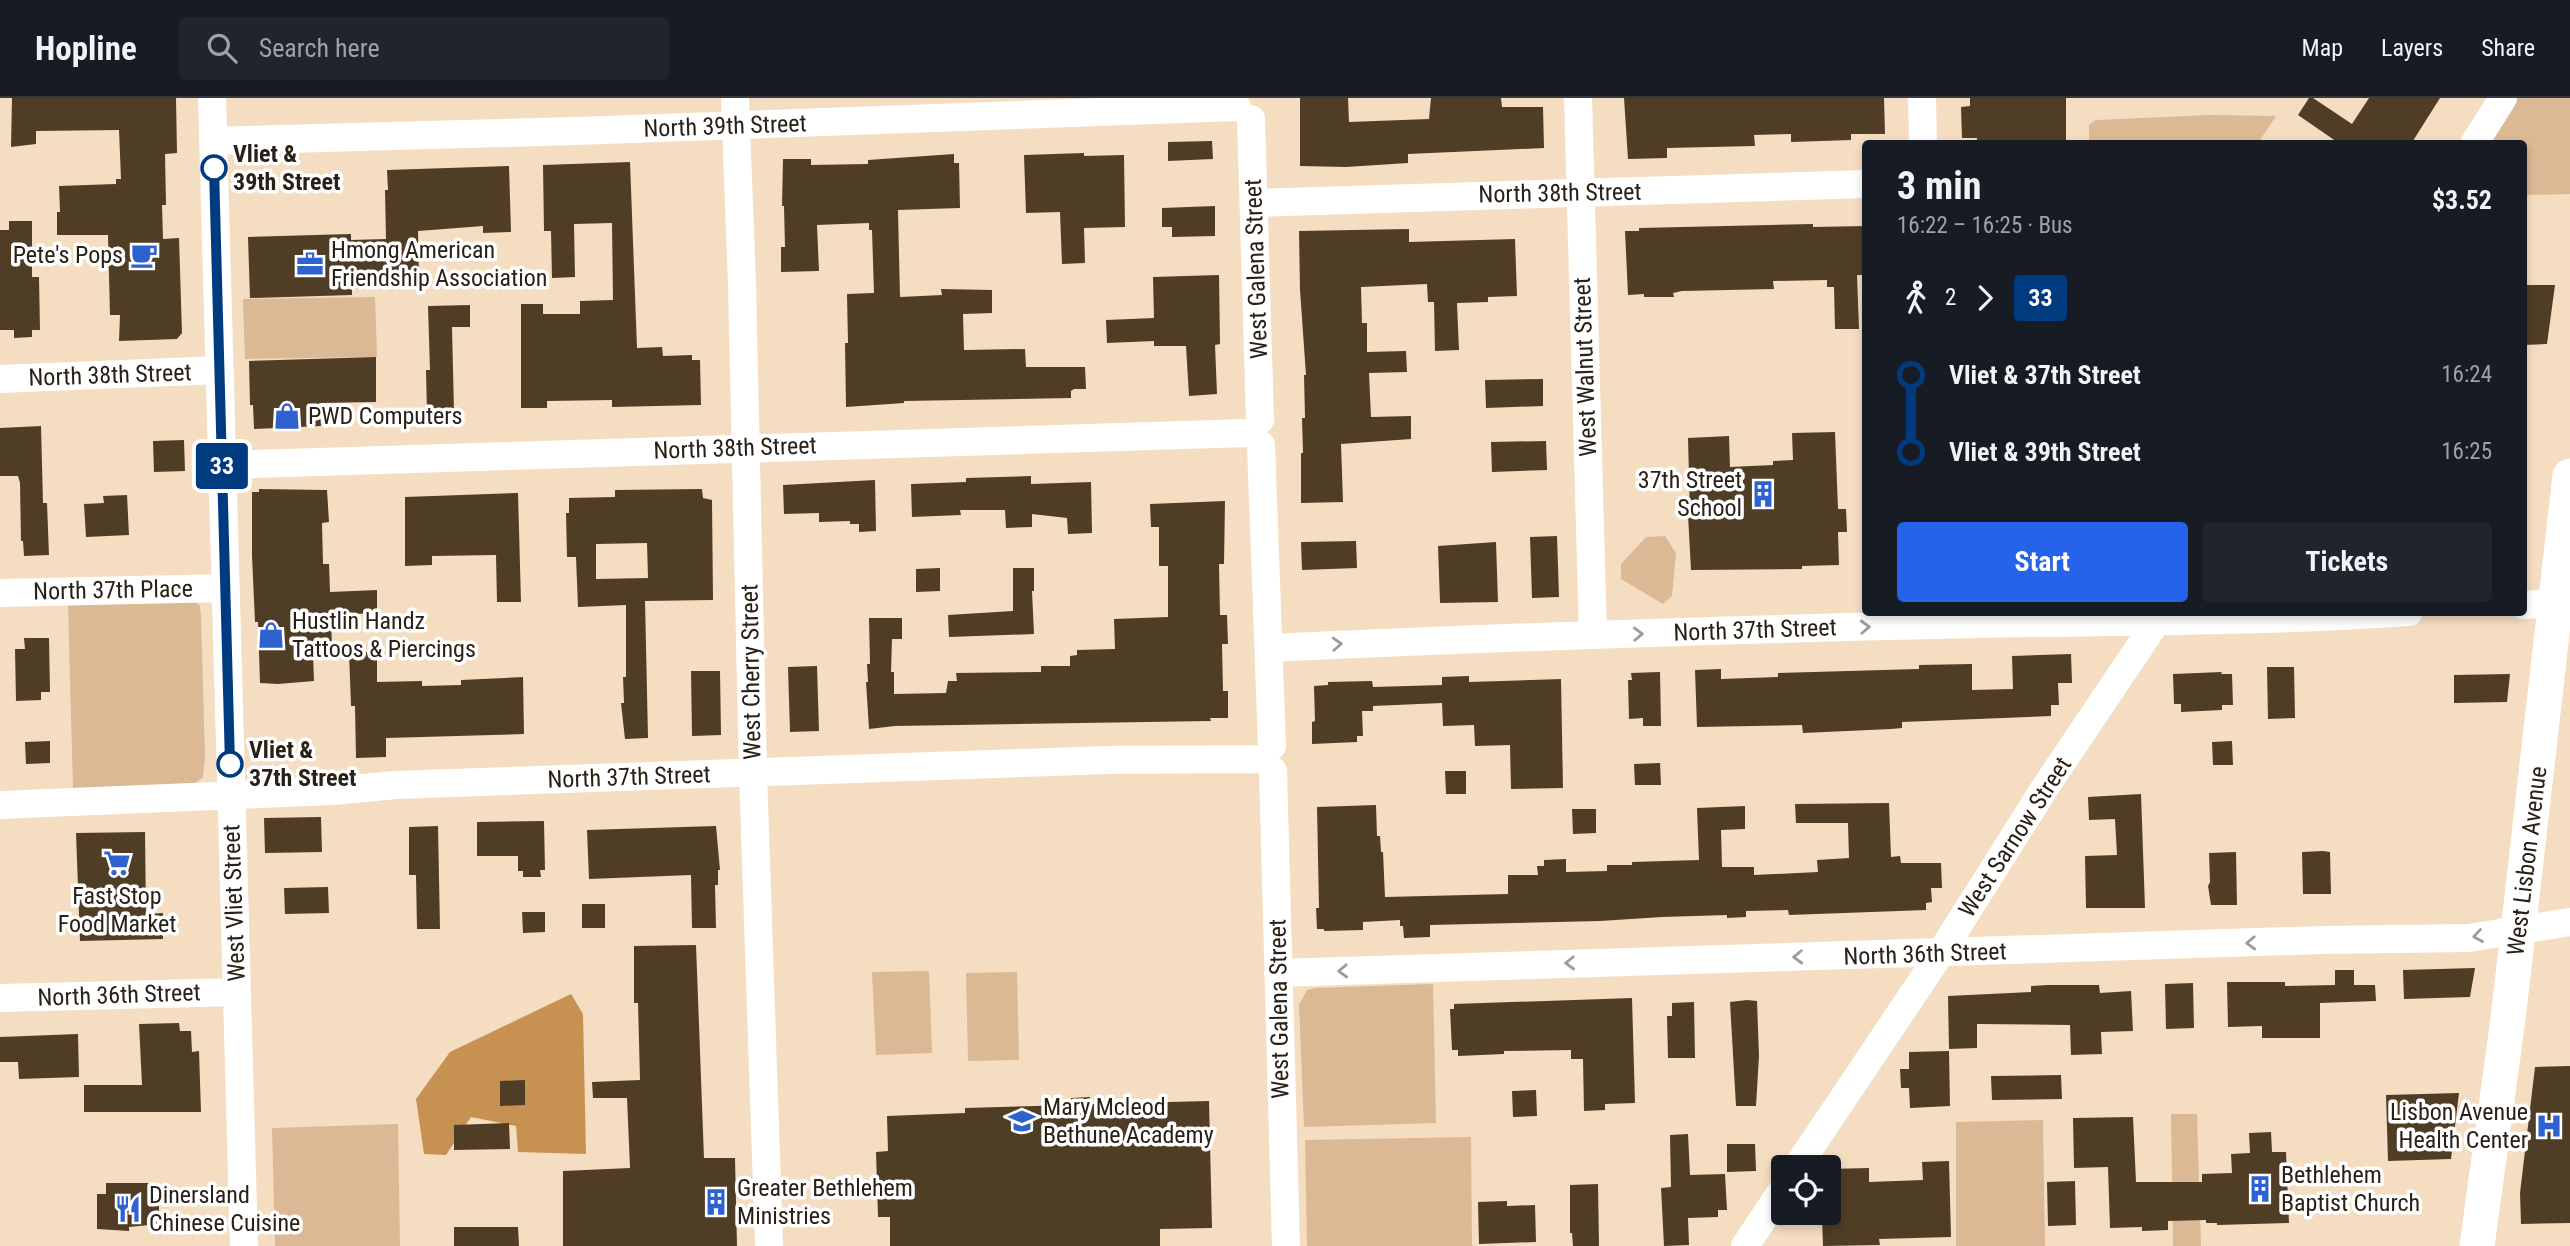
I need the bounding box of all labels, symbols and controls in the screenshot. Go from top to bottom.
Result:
search box [179,17,669,80]
text: Hopline [35,29,137,68]
icon: search [203,29,241,67]
text: Search here [259,33,380,63]
text: Map [2302,34,2343,62]
text: Layers [2381,34,2443,62]
text: Share [2481,34,2535,62]
street label: North 39th Street [643,109,807,143]
place label: Vliet & 39th Street [233,140,340,196]
marker: Vliet & 39th Street [201,155,227,181]
text: 3 min [1897,164,1981,208]
street label: North 38th Street [1478,178,1642,208]
street label: West Galena Street [1239,179,1273,359]
text: $3.52 [2432,185,2492,215]
text: 16:22 – 16:25 · Bus [1897,212,2073,239]
place label: Hmong American Friendship Association [331,236,547,292]
cafe icon: Pete's Pops [129,240,159,270]
place label: Pete's Pops [13,241,123,269]
office icon: Hmong American Friendship Association [295,249,325,279]
street label: West Walnut Street [1568,277,1602,457]
icon: walk [1897,279,1935,317]
icon: forward [1966,279,2004,317]
text: 2 [1945,284,1956,311]
text: 33 [2028,284,2053,312]
street label: North 38th Street [28,358,192,392]
text: Vliet & 37th Street [1949,360,2141,390]
text: 16:24 [2441,361,2492,388]
shop icon: PWD Computers [272,401,302,431]
place label: PWD Computers [308,402,463,430]
street label: North 38th Street [653,431,817,465]
text: Vliet & 39th Street [1949,437,2141,467]
text: 16:25 [2441,438,2492,465]
line badge: 33 [190,443,254,489]
text: 33 [210,452,234,480]
place label: 37th Street School [1638,466,1742,522]
building icon: 37th Street School [1748,479,1778,509]
button: Start [1897,522,2188,602]
button: Tickets [2202,522,2492,602]
street label: North 37th Place [33,575,193,605]
street label: West Cherry Street [735,584,767,760]
place label: Hustlin Handz Tattoos & Piercings [292,607,476,663]
street label: North 37th Street [1673,613,1837,647]
one-way arrow [1860,619,1871,634]
shop icon: Hustlin Handz Tattoos & Piercings [256,620,286,650]
one-way arrow [1633,626,1643,642]
one-way arrow [1332,637,1343,652]
place label: Vliet & 37th Street [249,736,356,792]
marker: Vliet & 37th Street [217,751,243,777]
street label: West Sarnow Street [1953,752,2077,922]
street label: North 37th Street [547,760,711,794]
street label: West Lisbon Avenue [2501,765,2553,957]
street label: West Vliet Street [217,824,251,982]
supermarket icon: Fast Stop Food Market [102,848,132,878]
place label: Fast Stop Food Market [58,882,176,938]
street label: West Galena Street [1263,919,1295,1099]
one-way arrow [2473,928,2484,943]
one-way arrow [2245,935,2256,950]
street label: North 36th Street [1843,937,2007,971]
one-way arrow [1792,950,1803,965]
one-way arrow [1565,956,1576,971]
one-way arrow [1337,963,1348,978]
street label: North 36th Street [37,978,201,1012]
place label: Mary Mcleod Bethune Academy [1043,1093,1214,1149]
place label: Lisbon Avenue Health Center [2390,1098,2528,1154]
school or university icon: Mary Mcleod Bethune Academy [1007,1106,1037,1136]
hospital icon: Lisbon Avenue Health Center [2534,1111,2564,1141]
map controls [1771,1155,1841,1225]
button: locate [1771,1155,1841,1225]
place label: Bethlehem Baptist Church [2281,1161,2420,1217]
place label: Greater Bethlehem Ministries [737,1174,913,1230]
building icon: Bethlehem Baptist Church [2245,1174,2275,1204]
place label: Dinersland Chinese Cuisine [149,1181,300,1237]
building icon: Greater Bethlehem Ministries [701,1187,731,1217]
restaurant icon: Dinersland Chinese Cuisine [113,1194,143,1224]

